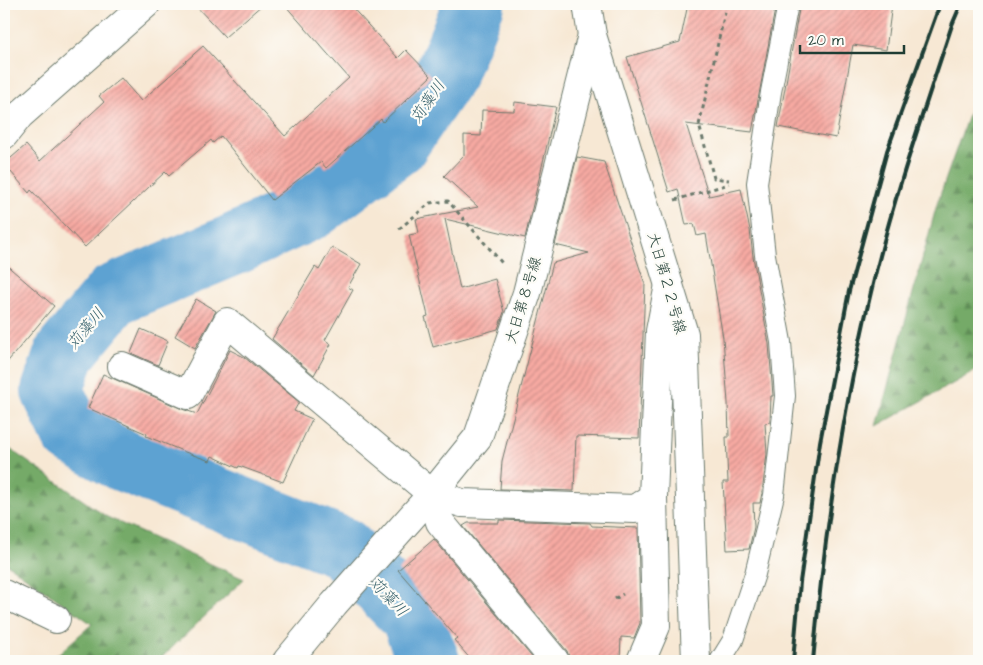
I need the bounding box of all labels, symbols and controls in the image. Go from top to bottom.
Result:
scale bar [800,22,904,54]
text: 20 m [808,30,844,51]
water label: 苅藻川 [405,76,450,128]
street label: 大日第２２号線 [642,230,691,337]
street label: 大日第８号線 [500,254,547,346]
water label: 苅藻川 [62,303,110,354]
water label: 苅藻川 [364,572,413,622]

